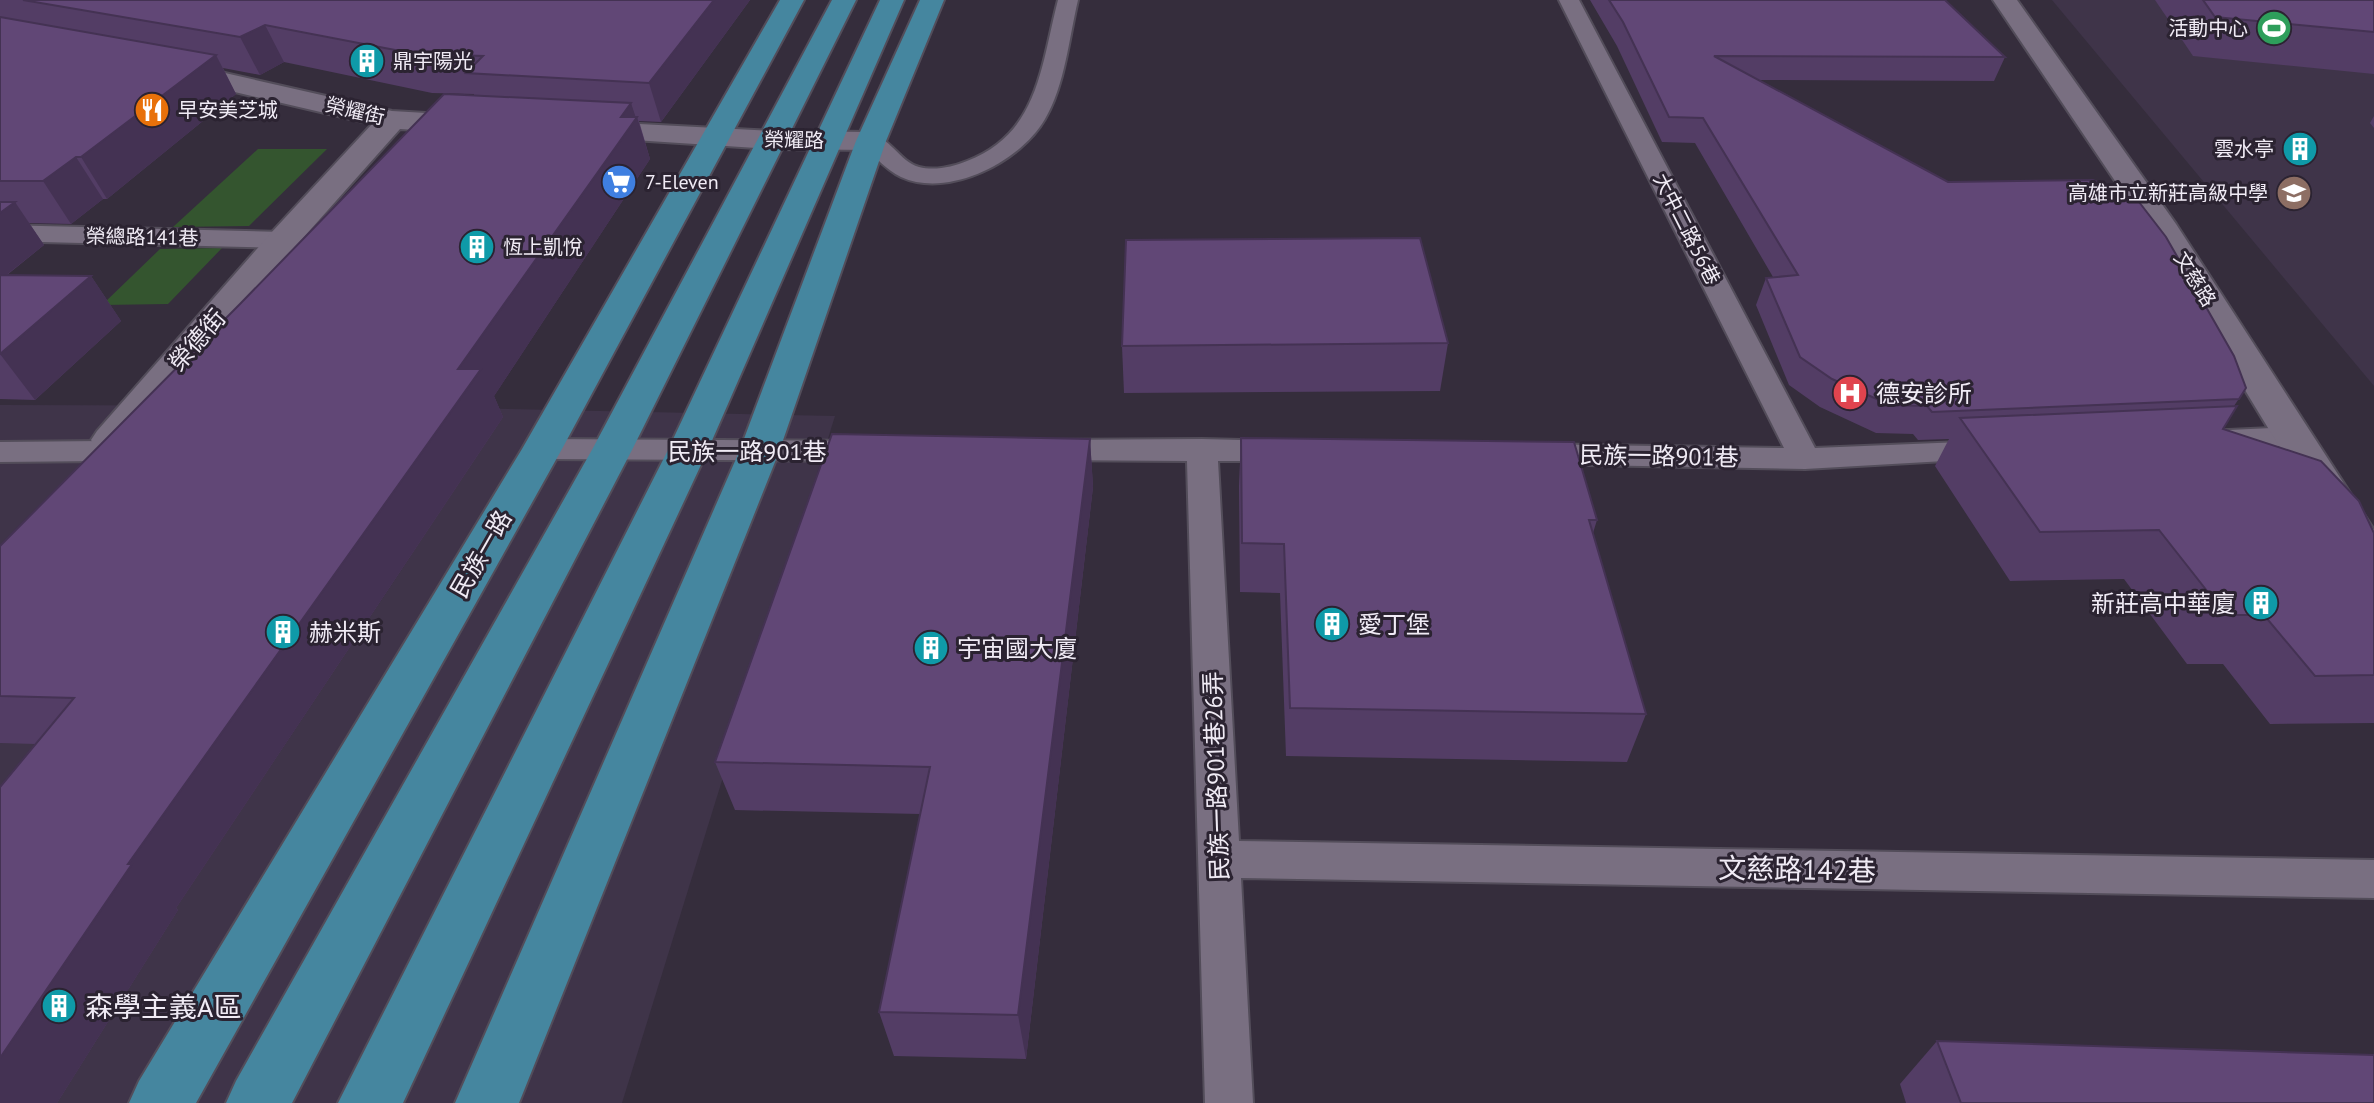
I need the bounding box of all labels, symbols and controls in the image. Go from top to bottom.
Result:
sports icon: 活動中心 [2255,9,2293,47]
place label: 活動中心 [2168,15,2248,41]
building icon: 鼎宇陽光 [348,42,386,80]
place label: 鼎宇陽光 [393,48,473,74]
restaurant icon: 早安美芝城 [133,91,171,129]
street label: 榮耀街 [323,92,387,130]
place label: 早安美芝城 [178,97,278,123]
street label: 榮耀路 [764,126,824,154]
building icon: 雲水亭 [2281,130,2319,168]
place label: 雲水亭 [2214,136,2274,162]
supermarket icon: 7-Eleven [600,163,638,201]
place label: 7-Eleven [645,169,719,195]
street label: 大中二路56巷 [1648,169,1726,289]
school or university icon: 高雄市立新莊高級中學 [2275,174,2313,212]
place label: 高雄市立新莊高級中學 [2068,180,2268,206]
street label: 榮總路141巷 [85,223,199,251]
building icon: 恆上凱悅 [458,228,496,266]
place label: 恆上凱悅 [503,234,583,260]
street label: 文慈路 [2168,247,2222,311]
street label: 榮德街 [162,303,232,377]
hospital icon: 德安診所 [1831,374,1869,412]
place label: 德安診所 [1876,378,1972,409]
street label: 民族一路901巷 [667,436,827,467]
street label: 民族一路901巷 [1579,439,1739,473]
street label: 民族一路 [444,505,518,603]
building icon: 新莊高中華廈 [2242,584,2280,622]
place label: 新莊高中華廈 [2091,588,2235,619]
building icon: 愛丁堡 [1313,605,1351,643]
place label: 愛丁堡 [1358,609,1430,640]
building icon: 赫米斯 [264,613,302,651]
place label: 赫米斯 [309,617,381,648]
building icon: 宇宙國大廈 [912,629,950,667]
place label: 宇宙國大廈 [957,633,1077,664]
street label: 民族一路901巷26弄 [1197,671,1235,881]
street label: 文慈路142巷 [1718,849,1876,889]
building icon: 森學主義A區 [40,987,78,1025]
place label: 森學主義A區 [85,988,241,1025]

